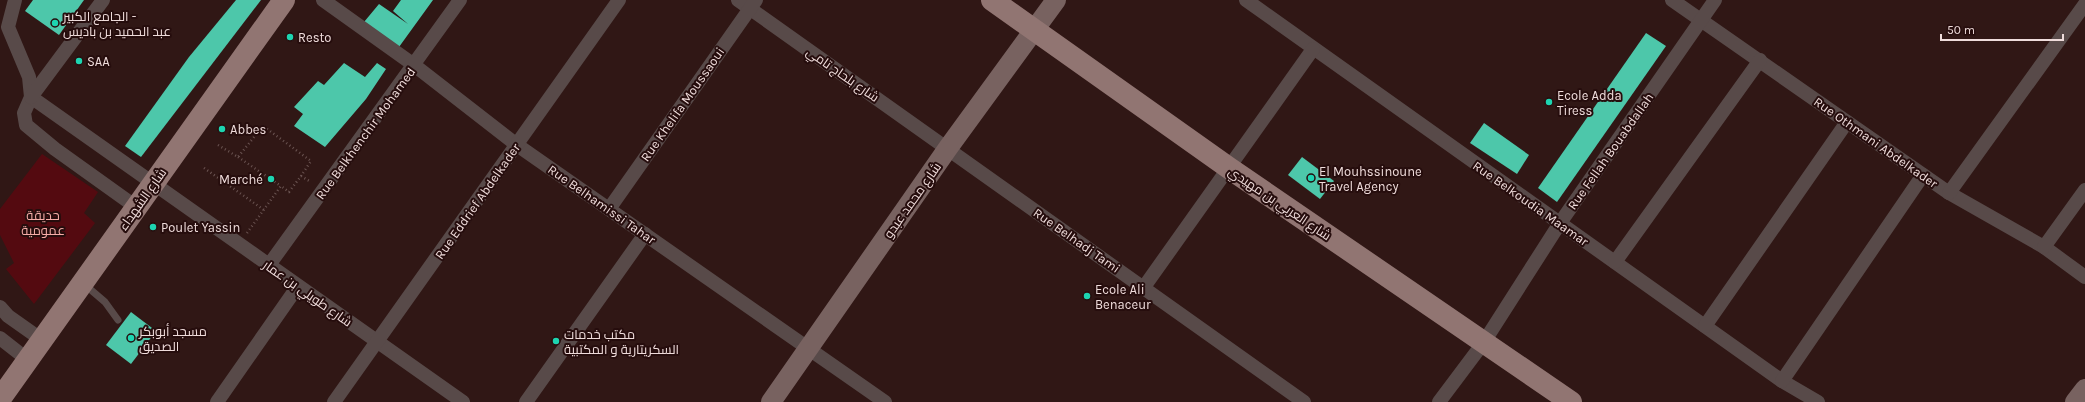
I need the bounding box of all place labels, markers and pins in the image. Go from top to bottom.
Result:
place label: الجامع الكبير - عبد الحميد بن باديس [62,9,171,39]
marker: الجامع الكبير - عبد الحميد بن باديس [50,18,60,28]
place label: Resto [298,30,331,45]
marker: Resto [285,32,295,42]
place label: SAA [87,54,110,69]
marker: SAA [74,56,84,66]
place label: Ecole Adda Tiress [1557,88,1622,118]
marker: Ecole Adda Tiress [1544,97,1554,107]
place label: Abbes [230,122,267,137]
marker: Abbes [217,124,227,134]
place label: El Mouhssinoune Travel Agency [1319,164,1422,194]
place label: Marché [219,172,263,187]
marker: El Mouhssinoune Travel Agency [1306,173,1316,183]
marker: Marché [266,174,276,184]
place label: Poulet Yassin [161,220,240,235]
marker: Poulet Yassin [148,222,158,232]
place label: Ecole Ali Benaceur [1095,282,1151,312]
marker: Ecole Ali Benaceur [1082,291,1092,301]
place label: مسجد أبوبكر الصديق [138,323,207,354]
place label: مكتب خدمات السكريتارية و المكتبية [564,327,679,357]
marker: مسجد أبوبكر الصديق [126,333,136,343]
marker: مكتب خدمات السكريتارية و المكتبية [551,336,561,346]

